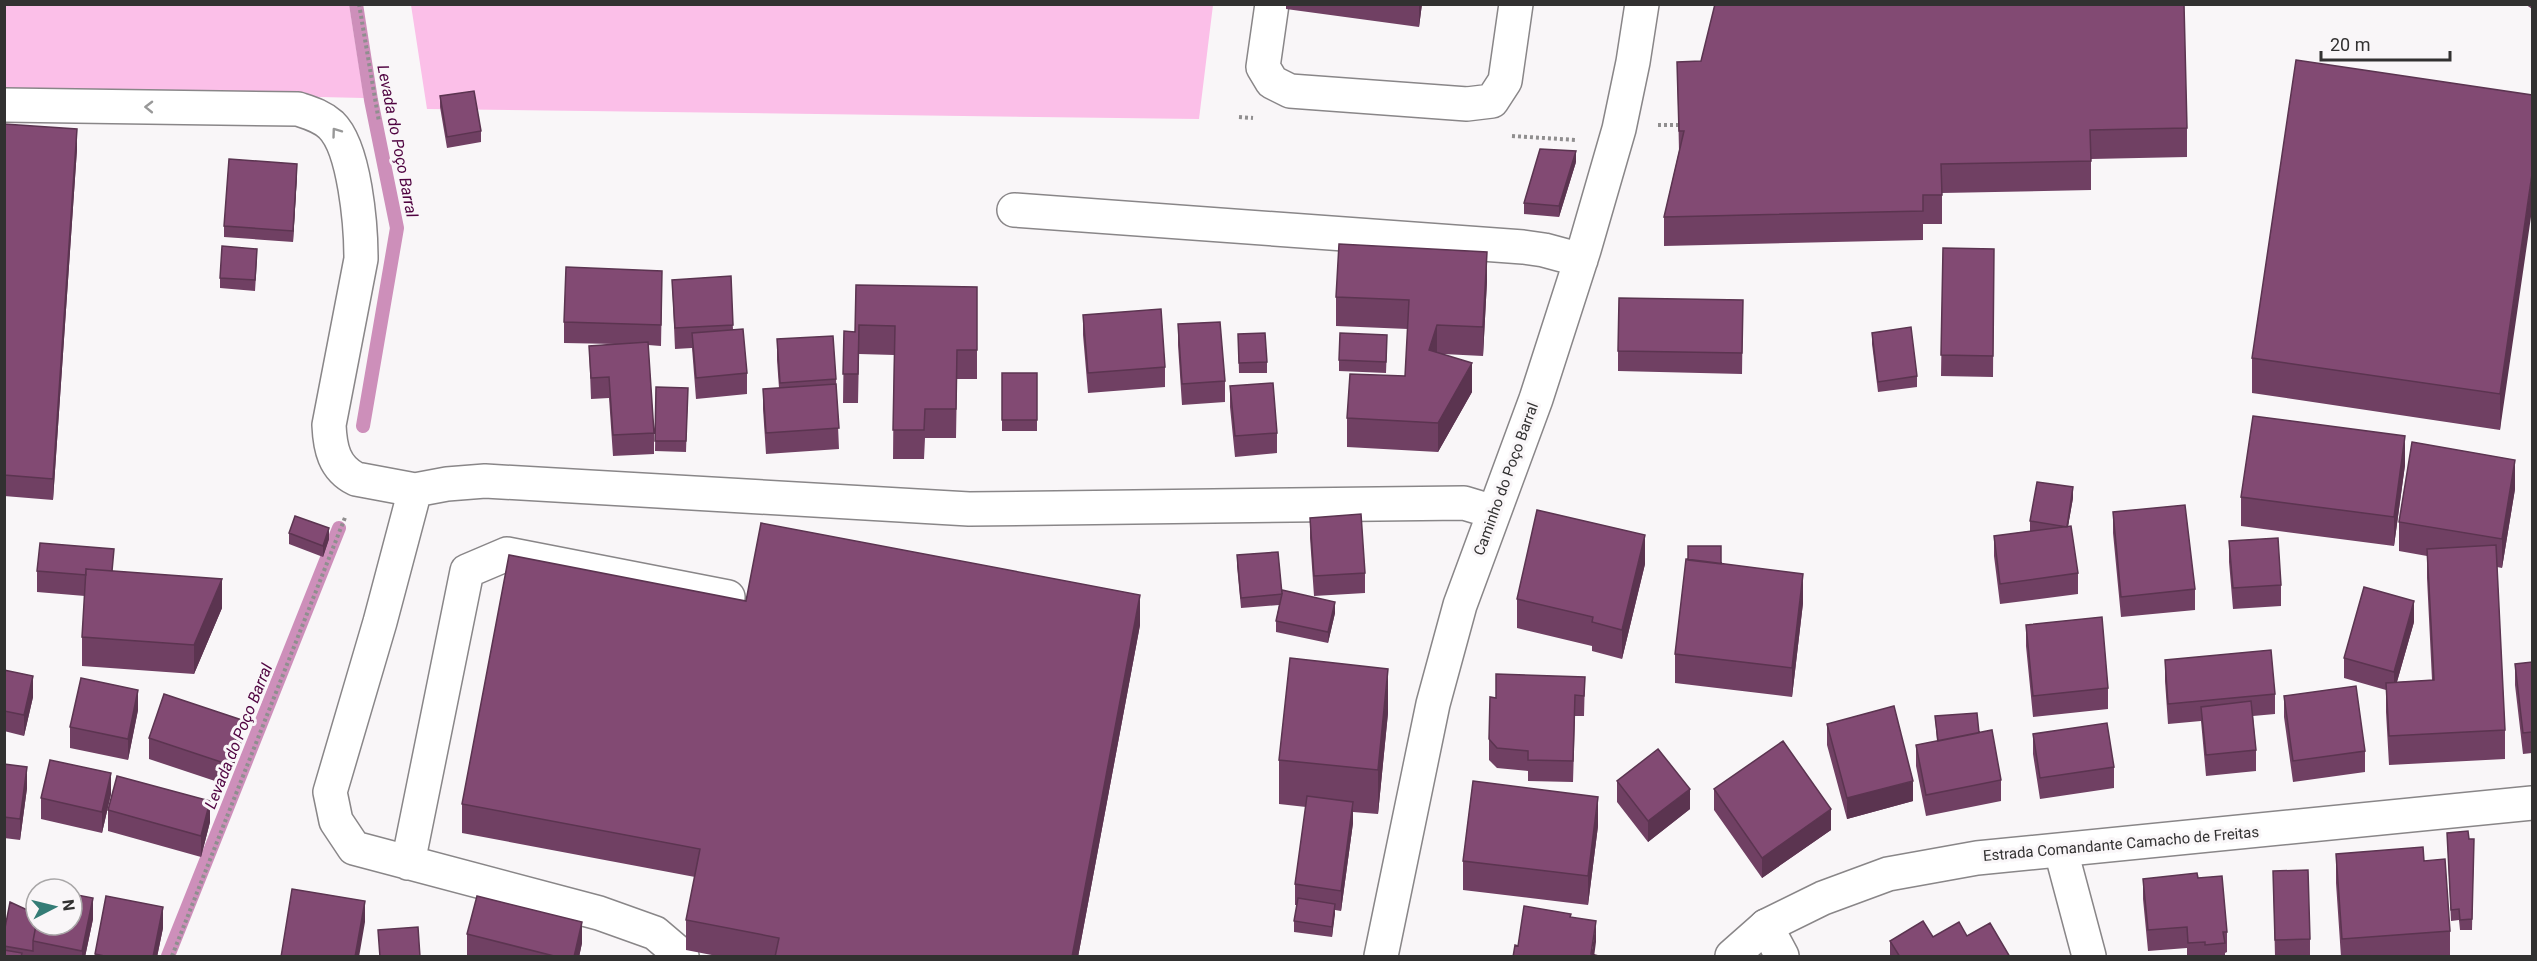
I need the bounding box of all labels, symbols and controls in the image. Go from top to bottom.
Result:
scale bar [2321,24,2450,62]
text: 20 m [2330,34,2370,55]
water label: Levada do Poço Barral [373,63,422,219]
one-way arrow [145,101,154,113]
one-way arrow [332,128,343,139]
street label: Caminho do Poço Barral [1470,400,1542,558]
water label: Levada do Poço Barral [201,661,276,812]
street label: Estrada Comandante Camacho de Freitas [1982,823,2260,865]
north arrow [24,877,84,937]
text: N [58,898,79,912]

